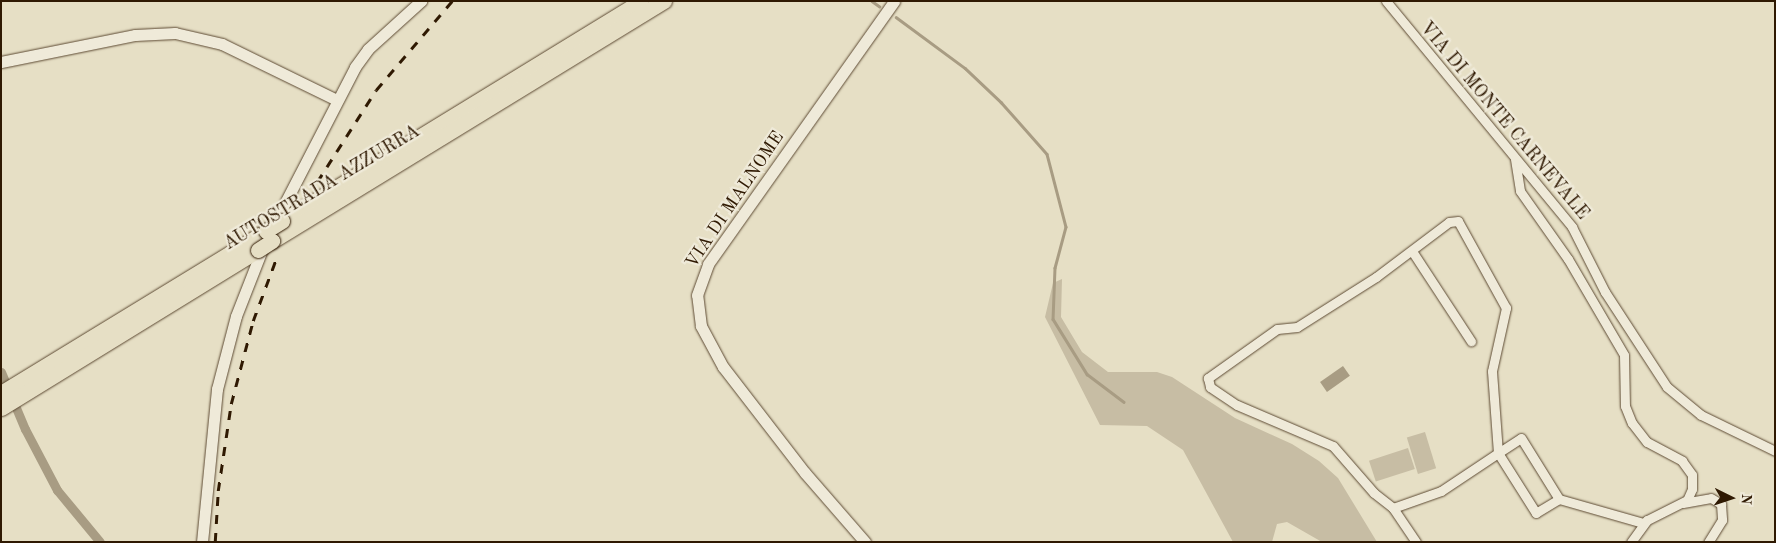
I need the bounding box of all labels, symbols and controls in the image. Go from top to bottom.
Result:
street label: VIA DI MONTE CARNEVALE [1415,18,1593,224]
street label: AUTOSTRADA AZZURRA [220,121,424,255]
street label: VIA DI MALNOME [681,127,789,273]
north arrow [1706,473,1756,523]
text: N [1739,493,1753,505]

